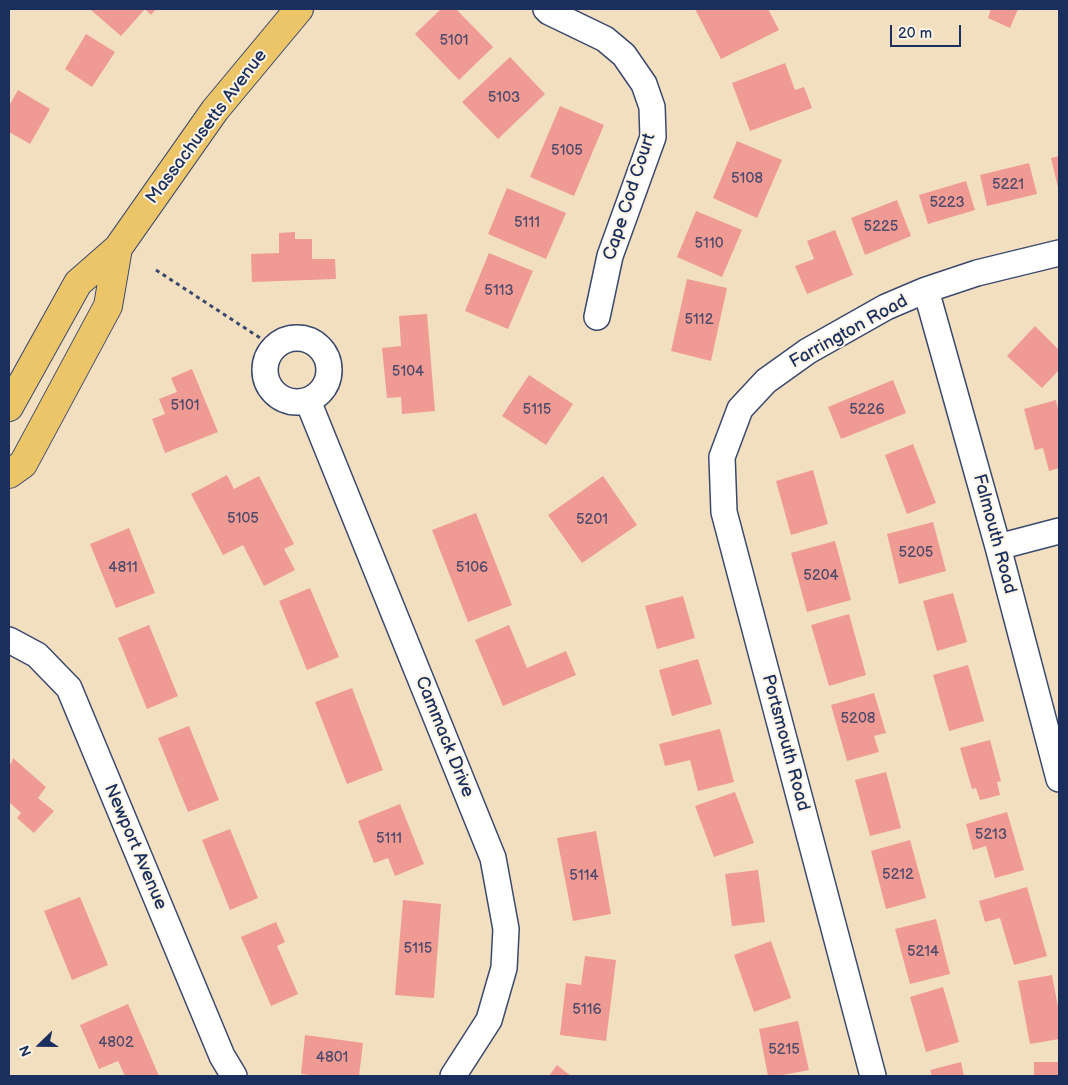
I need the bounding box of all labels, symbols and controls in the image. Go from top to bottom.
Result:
scale bar [893,15,964,47]
text: 20 m [898,24,932,43]
house number: 5101 [439,32,469,50]
street label: Massachusetts Avenue [142,45,272,209]
house number: 5103 [488,89,520,107]
street label: Cape Cod Court [599,131,661,263]
house number: 5105 [551,142,583,160]
house number: 5108 [731,170,763,188]
house number: 5221 [992,176,1024,194]
house number: 5223 [929,194,965,212]
house number: 5111 [514,214,540,232]
house number: 5225 [864,218,898,236]
house number: 5110 [694,235,724,253]
house number: 5113 [484,282,514,300]
street label: Farrington Road [786,291,912,373]
house number: 5112 [684,311,714,329]
house number: 5104 [392,363,424,381]
house number: 5101 [170,397,200,415]
house number: 5115 [523,401,551,419]
house number: 5226 [849,401,885,419]
street label: Falmouth Road [968,472,1020,596]
house number: 5105 [227,510,259,528]
house number: 5201 [576,511,608,529]
house number: 5205 [899,544,933,562]
house number: 4811 [108,559,138,577]
house number: 5106 [456,559,488,577]
house number: 5204 [803,567,839,585]
street label: Portsmouth Road [756,672,814,814]
street label: Cammack Drive [410,673,478,801]
house number: 5208 [840,710,876,728]
street label: Newport Avenue [99,781,171,913]
house number: 5213 [975,826,1007,844]
house number: 5111 [376,830,402,848]
house number: 5212 [882,866,914,884]
house number: 5114 [569,867,599,885]
house number: 5115 [404,940,432,958]
house number: 5214 [907,943,939,961]
house number: 5116 [572,1001,602,1019]
north arrow [15,1020,65,1070]
house number: 4802 [98,1034,134,1052]
house number: 5215 [768,1041,800,1059]
text: N [16,1043,35,1059]
house number: 4801 [316,1049,348,1067]

